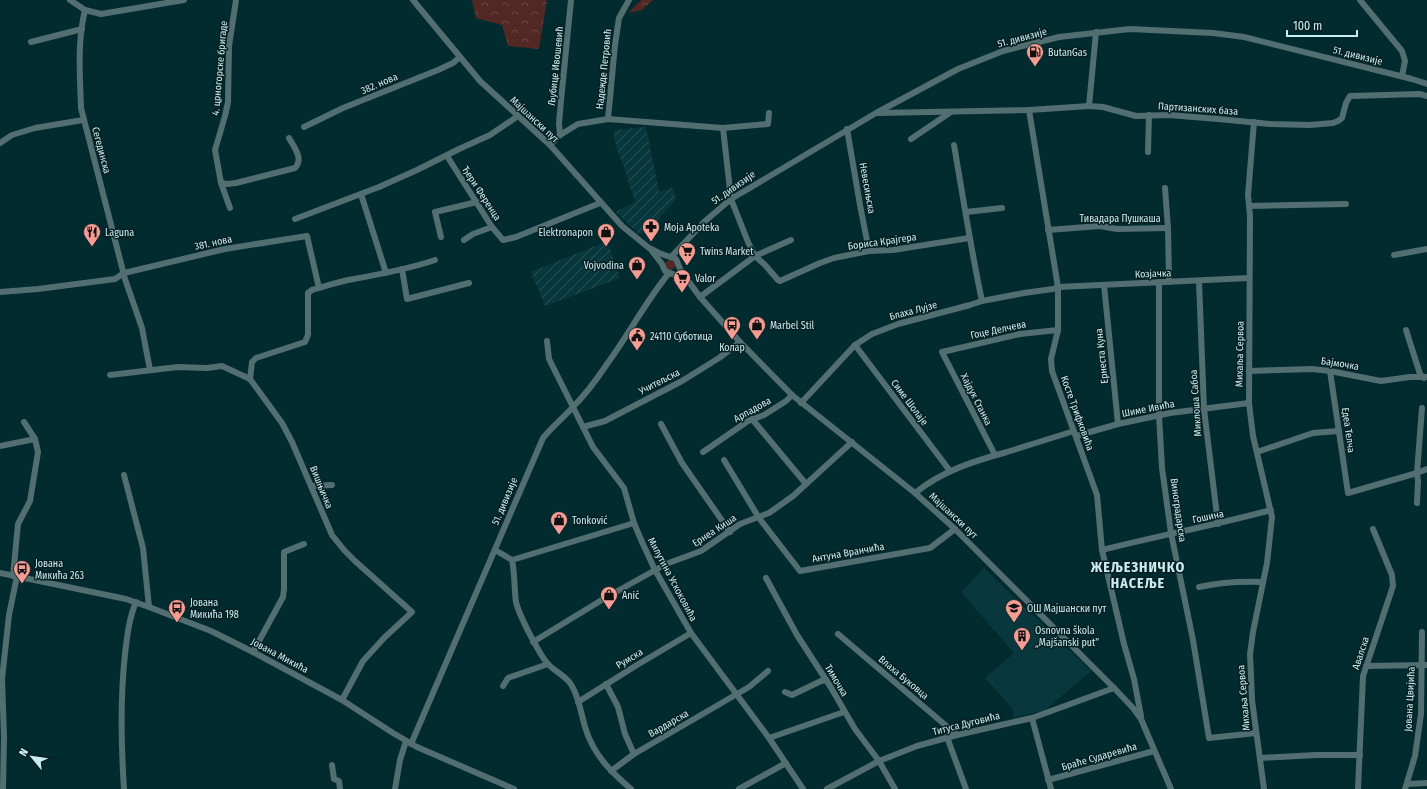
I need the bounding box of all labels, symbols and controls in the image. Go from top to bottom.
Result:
scale bar [1287,12,1357,38]
text: 100 m [1293,19,1322,33]
street label: 4. црногорске бригаде [210,20,230,116]
street label: 51. дивизије [996,25,1048,50]
street label: Љубице Ивошевић [546,26,566,106]
street label: Надежде Петровић [594,28,614,110]
fuel station icon: ButanGas [1025,42,1045,67]
street label: 51. дивизије [1332,43,1384,68]
place label: ButanGas [1048,47,1087,59]
street label: 382. нова [359,71,400,97]
street label: Мајшански пут [507,93,563,146]
street label: Партизанских база [1157,100,1239,118]
street label: Сегединска [89,126,113,175]
street label: Невесињска [857,162,877,215]
street label: Ђери Ференца [459,164,503,223]
street label: 51. дивизије [709,168,758,207]
street label: Тивадара Пушкаша [1079,213,1161,225]
pharmacy icon: Moja Apoteka [641,217,661,242]
restaurant icon: Laguna [82,222,102,247]
shop icon: Elektronapon [596,222,616,247]
place label: Moja Apoteka [664,222,720,234]
place label: Laguna [105,227,134,239]
place label: Elektronapon [538,227,593,239]
street label: Бориса Крајгера [847,230,917,253]
street label: 381. нова [193,233,233,253]
supermarket icon: Twins Market [677,241,697,266]
place label: Twins Market [700,246,754,258]
shop icon: Vojvodina [627,255,647,280]
place label: Vojvodina [584,260,624,272]
street label: Козјачка [1135,266,1172,281]
supermarket icon: Valor [672,268,692,293]
place label: Valor [695,273,716,285]
street label: Блаха Лујзе [888,298,938,323]
bus stop icon: Колар [722,315,742,340]
shop icon: Marbel Stil [747,315,767,340]
street label: Гоце Делчева [969,318,1027,342]
place label: Marbel Stil [770,320,815,332]
street label: Михаља Сервоа [1233,321,1247,387]
public building icon: 24110 Суботица [627,326,647,351]
street label: Ернеста Куна [1093,328,1111,384]
place label: 24110 Суботица [650,331,713,343]
place label: Колар [719,342,745,354]
street label: Бајмочка [1320,354,1360,373]
street label: Учитељска [636,366,682,398]
street label: Миклоша Сабоа [1188,369,1204,437]
street label: Хајдук Станка [958,371,995,427]
street label: Косте Трифковића [1058,374,1096,453]
street label: Симе Шолаје [888,377,931,428]
street label: Арпадова [732,395,773,425]
street label: Шиме Ивића [1121,398,1176,420]
street label: Едеа Телча [1339,407,1357,454]
street label: Вишњичка [307,464,335,511]
street label: 51. дивизије [489,475,520,527]
street label: Виноградарска [1168,477,1188,543]
street label: Мајшански пут [926,489,982,542]
street label: Гошина [1191,508,1225,526]
shop icon: Tonković [549,510,569,535]
street label: Ернеа Киша [690,512,739,550]
place label: Tonković [572,515,608,527]
street label: Милутина Ускоковића [645,536,699,624]
street label: Антуна Вранчића [811,541,885,565]
place label: Јована Микића 263 [35,558,84,582]
bus stop icon: Јована Микића 263 [12,559,32,584]
district label: ЖЕЉЕЗНИЧКО НАСЕЉЕ [1090,559,1185,592]
shop icon: Anić [599,585,619,610]
place label: Anić [622,590,640,602]
place label: Јована Микића 198 [190,597,239,621]
bus stop icon: Јована Микића 198 [167,598,187,623]
school or university icon: ОШ Мајшански пут [1004,598,1024,623]
place label: ОШ Мајшански пут [1027,602,1107,615]
place label: Osnovna škola „Majšanski put” [1035,625,1099,649]
building icon: Osnovna škola „Majšanski put” [1012,626,1032,651]
street label: Авалска [1350,635,1372,671]
street label: Јована Микића [249,636,310,676]
street label: Румска [614,646,645,672]
street label: Влаха Буковца [876,653,931,702]
street label: Тимочка [822,662,850,699]
street label: Михаља Сервоа [1235,664,1253,731]
street label: Јована Цвијића [1401,666,1418,732]
street label: Вардарска [646,707,691,740]
street label: Титуса Дуговића [931,710,1001,738]
north arrow [12,737,52,777]
street label: Браће Сударевића [1060,740,1138,773]
text: N [16,746,31,758]

